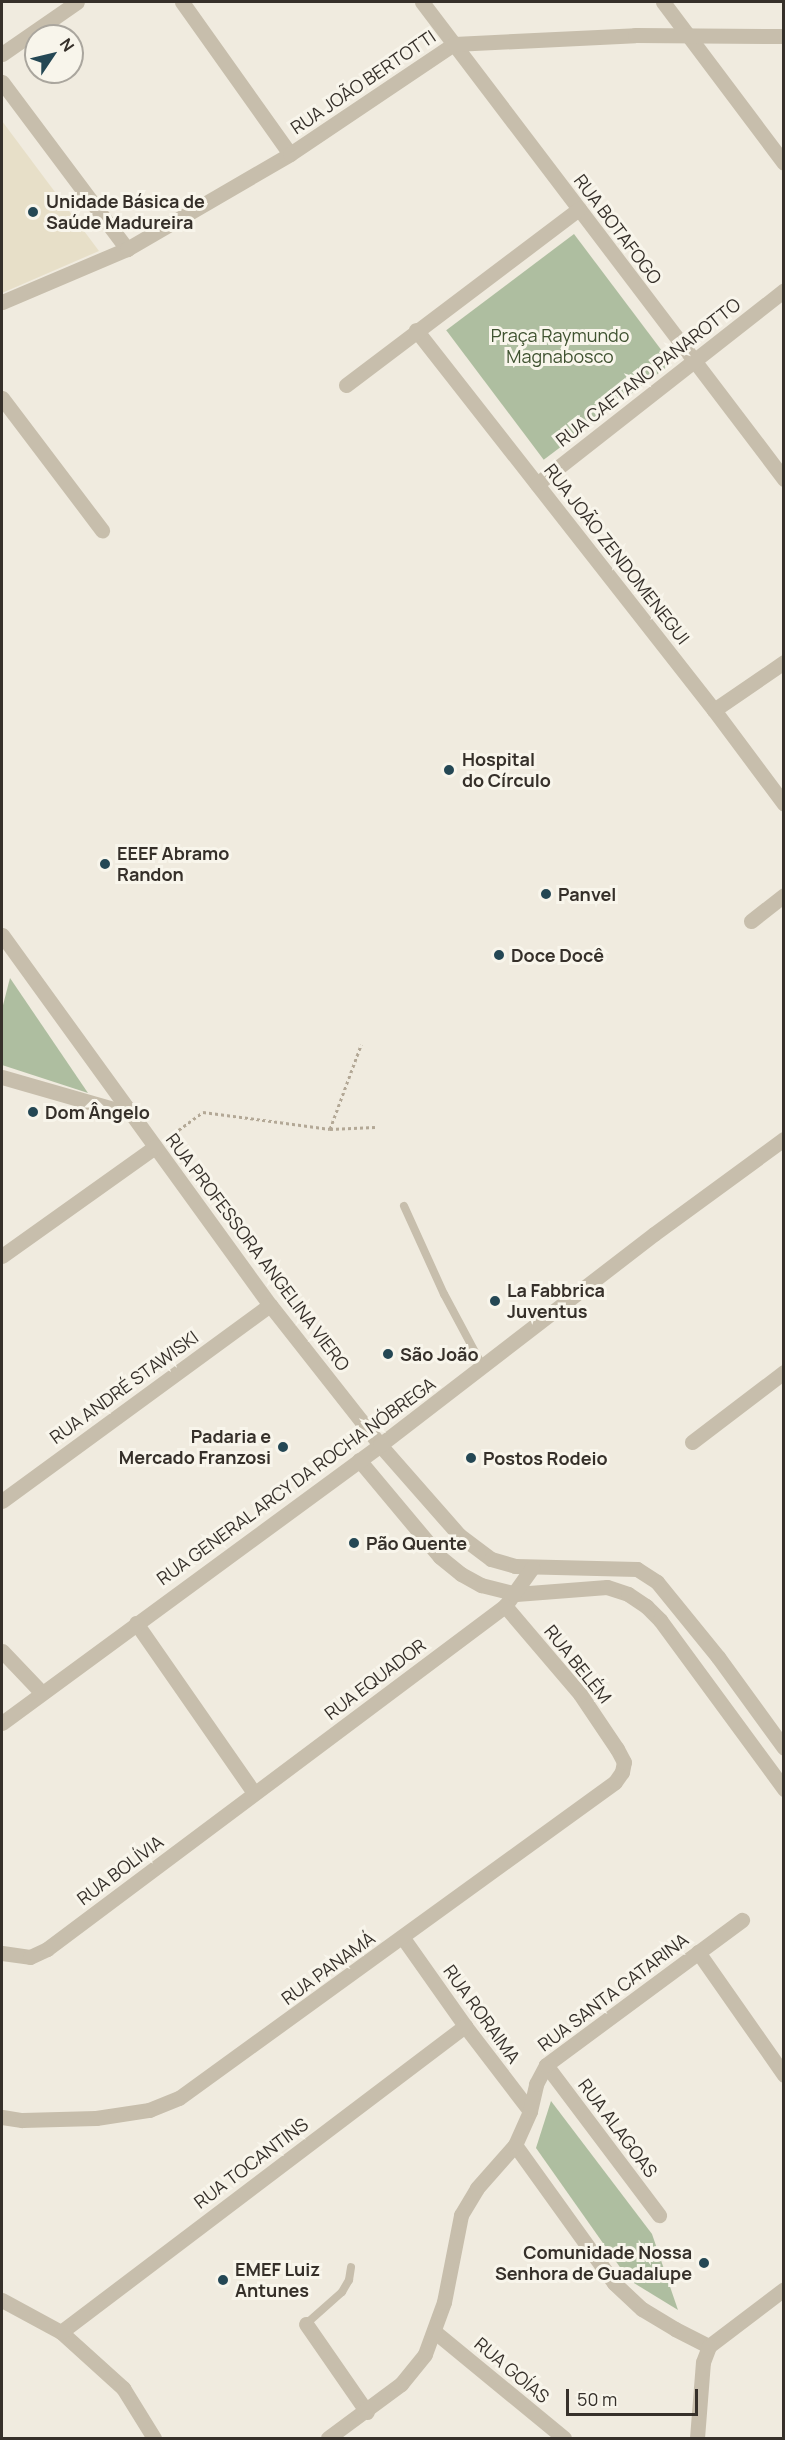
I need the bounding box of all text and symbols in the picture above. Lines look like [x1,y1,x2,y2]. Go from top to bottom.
north arrow [24,24,84,84]
street label: RUA JOÃO BERTOTTI [287,26,439,138]
text: N [55,34,79,56]
street label: RUA BOTAFOGO [570,170,666,288]
place label: Unidade Básica de Saúde Madureira [46,191,205,234]
marker: Unidade Básica de Saúde Madureira [24,203,42,221]
street label: RUA CAETANO PANAROTTO [552,293,744,451]
park label: Praça Raymundo Magnabosco [491,325,629,368]
street label: RUA JOÃO ZENDOMENEGUI [540,460,694,648]
place label: Hospital do Círculo [462,749,551,792]
marker: Hospital do Círculo [440,761,458,779]
place label: EEEF Abramo Randon [117,843,229,886]
marker: EEEF Abramo Randon [98,857,112,871]
place label: Panvel [558,883,616,905]
marker: Panvel [539,887,553,901]
place label: Doce Docê [511,944,604,966]
marker: Doce Docê [492,948,506,962]
place label: Dom Ângelo [45,1101,150,1123]
marker: Dom Ângelo [26,1105,40,1119]
street label: RUA PROFESSORA ANGELINA VIERO [162,1129,354,1375]
place label: La Fabbrica Juventus [507,1280,605,1322]
marker: La Fabbrica Juventus [488,1294,502,1308]
street label: RUA ANDRÉ STAWISKI [46,1326,202,1448]
place label: São João [400,1343,479,1365]
marker: São João [381,1347,395,1361]
street label: RUA GENERAL ARCY DA ROCHA NÓBREGA [152,1372,440,1590]
place label: Padaria e Mercado Franzosi [119,1426,271,1468]
marker: Padaria e Mercado Franzosi [276,1440,290,1454]
place label: Postos Rodeio [483,1447,608,1469]
marker: Postos Rodeio [464,1451,478,1465]
place label: Pão Quente [366,1532,467,1554]
marker: Pão Quente [347,1536,361,1550]
street label: RUA BELÉM [540,1621,616,1707]
street label: RUA EQUADOR [320,1634,430,1724]
street label: RUA BOLÍVIA [73,1831,167,1909]
street label: RUA PANAMÁ [277,1927,379,2009]
street label: RUA SANTA CATARINA [534,1928,692,2056]
street label: RUA RORAIMA [439,1961,525,2067]
street label: RUA ALAGOAS [574,2075,662,2181]
street label: RUA TOCANTINS [190,2113,312,2213]
place label: Comunidade Nossa Senhora de Guadalupe [495,2242,692,2284]
marker: Comunidade Nossa Senhora de Guadalupe [697,2256,711,2270]
place label: EMEF Luiz Antunes [235,2259,320,2302]
marker: EMEF Luiz Antunes [216,2273,230,2287]
street label: RUA GOÍAS [470,2333,554,2407]
scale bar [569,2377,701,2415]
text: 50 m [577,2387,617,2411]

